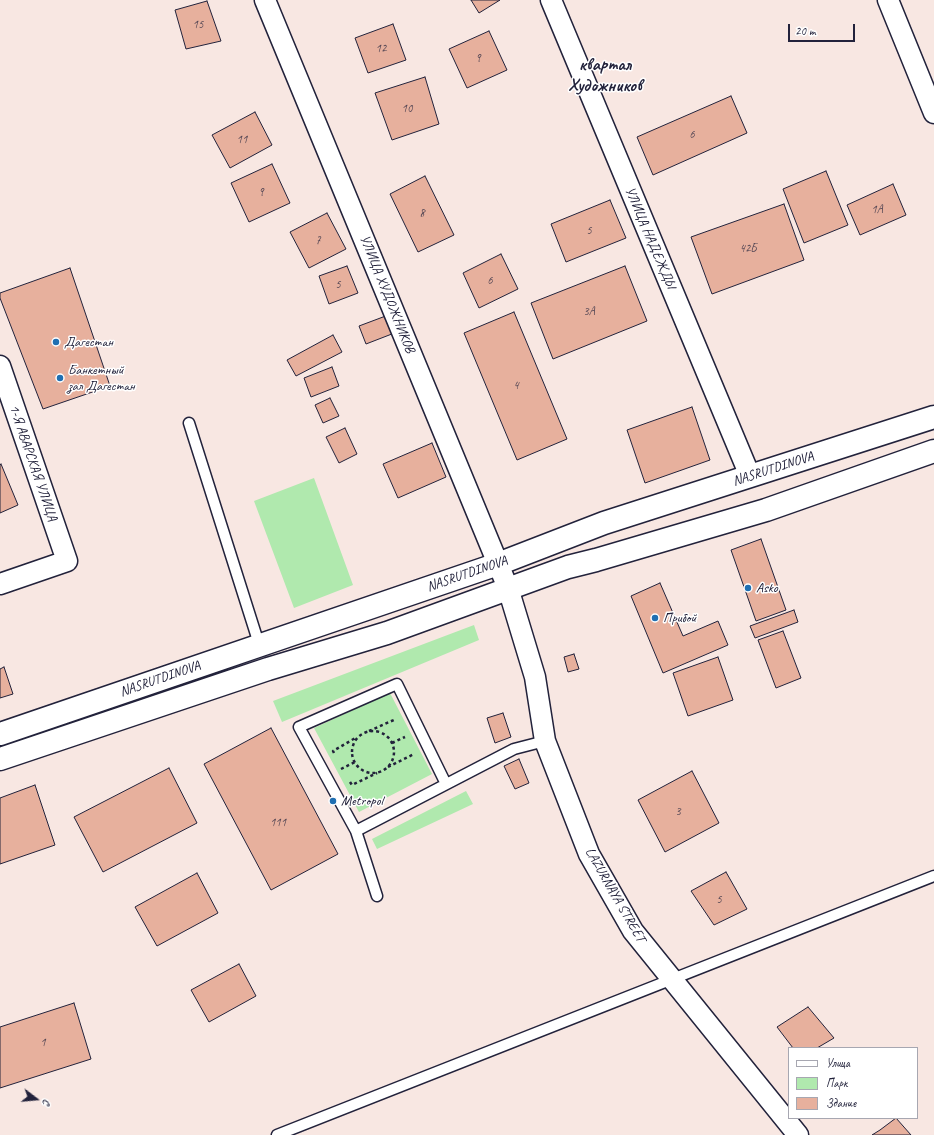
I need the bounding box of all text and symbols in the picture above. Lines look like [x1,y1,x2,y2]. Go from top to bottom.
scale bar [790,16,857,42]
house number: 15 [193,18,203,32]
text: 20 m [795,23,815,39]
house number: 12 [376,42,386,56]
house number: 9 [475,52,481,66]
district label: квартал Художников [568,54,642,96]
house number: 10 [402,102,412,116]
house number: 6 [689,128,695,142]
house number: 11 [237,133,247,147]
street label: УЛИЦА НАДЕЖДЫ [621,185,679,291]
house number: 9 [258,186,264,200]
house number: 1А [871,203,883,217]
house number: 8 [419,207,425,221]
house number: 5 [586,224,592,238]
street label: УЛИЦА ХУДОЖНИКОВ [356,233,418,355]
house number: 7 [315,234,321,248]
house number: 42Б [740,242,756,256]
house number: 6 [487,274,493,288]
house number: 5 [335,278,341,292]
house number: 3А [583,305,595,319]
place label: Дагестан [64,334,113,350]
marker: Дагестан [51,337,61,347]
place label: Банкетный зал Дагестан [68,362,135,394]
marker: Банкетный зал Дагестан [55,373,65,383]
house number: 4 [513,379,519,393]
street label: 1-Я АВАРСКАЯ УЛИЦА [5,403,61,523]
street label: NASRUTDINOVA [730,448,816,490]
street label: NASRUTDINOVA [425,552,509,596]
place label: Asko [756,580,778,596]
marker: Asko [743,583,753,593]
place label: Прибой [663,610,696,626]
marker: Прибой [650,613,660,623]
street label: NASRUTDINOVA [118,657,202,701]
place label: Metropol [341,793,383,809]
marker: Metropol [328,796,338,806]
house number: 3 [675,805,681,819]
house number: 111 [270,816,286,830]
street label: LAZURNAYA STREET [581,845,649,945]
house number: 5 [716,893,722,907]
house number: 1 [40,1036,46,1050]
legend [788,1047,918,1119]
text: Улица [826,1055,850,1071]
text: Парк [826,1075,847,1091]
north arrow [16,1079,56,1119]
text: Здание [826,1095,856,1111]
text: С [40,1098,55,1107]

